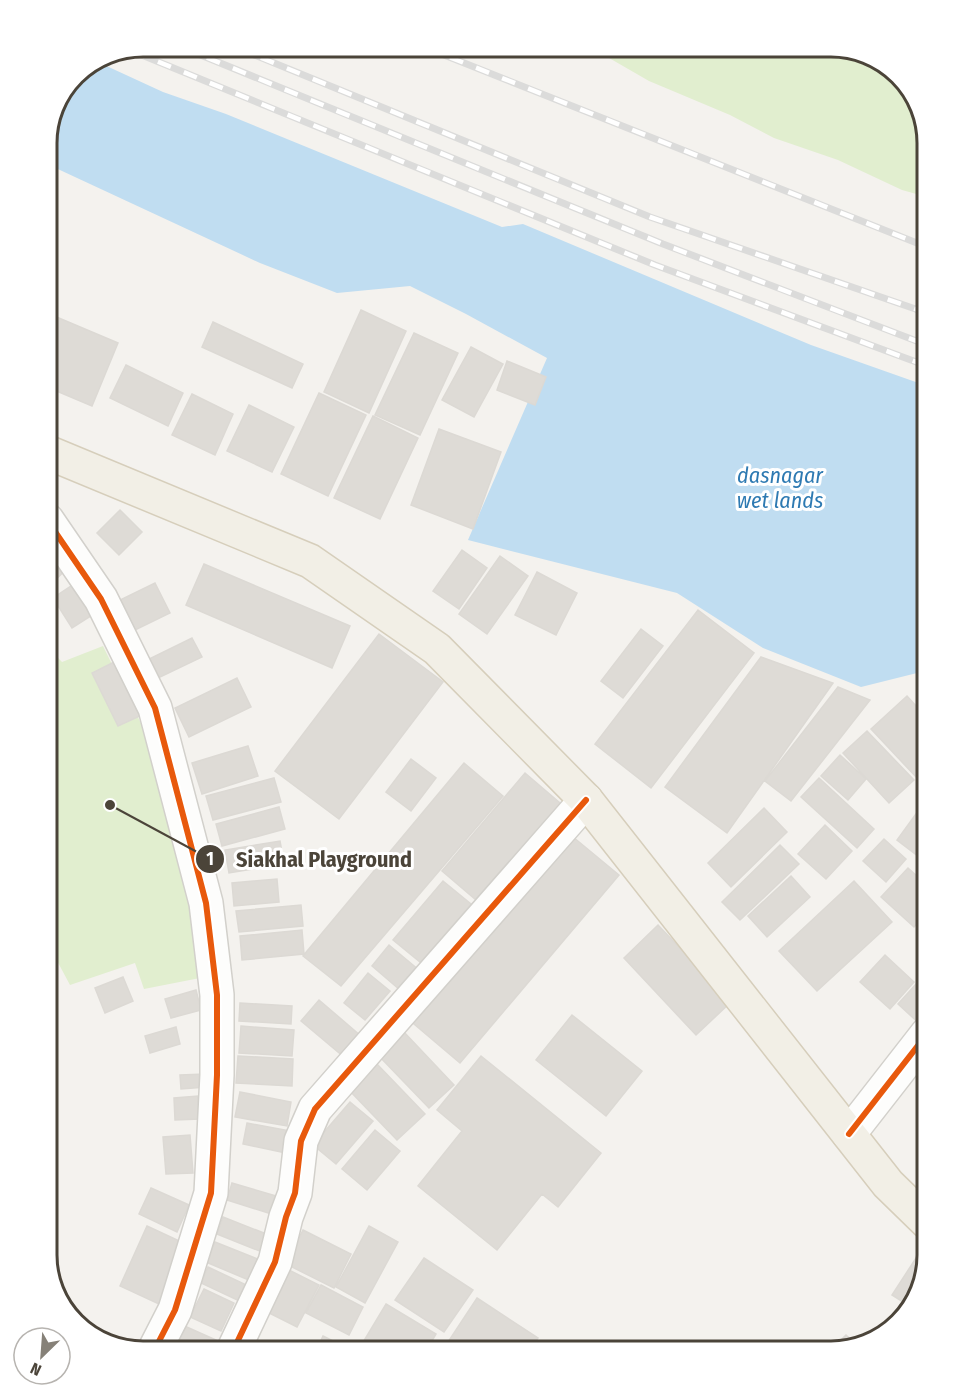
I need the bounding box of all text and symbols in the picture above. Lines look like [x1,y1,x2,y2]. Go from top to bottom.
water label: dasnagar wet lands [737,462,824,514]
callout: Siakhal Playground [195,839,424,879]
text: Siakhal Playground [236,846,412,873]
text: 1 [206,848,214,870]
north arrow [12,1326,72,1386]
text: N [28,1359,44,1380]

